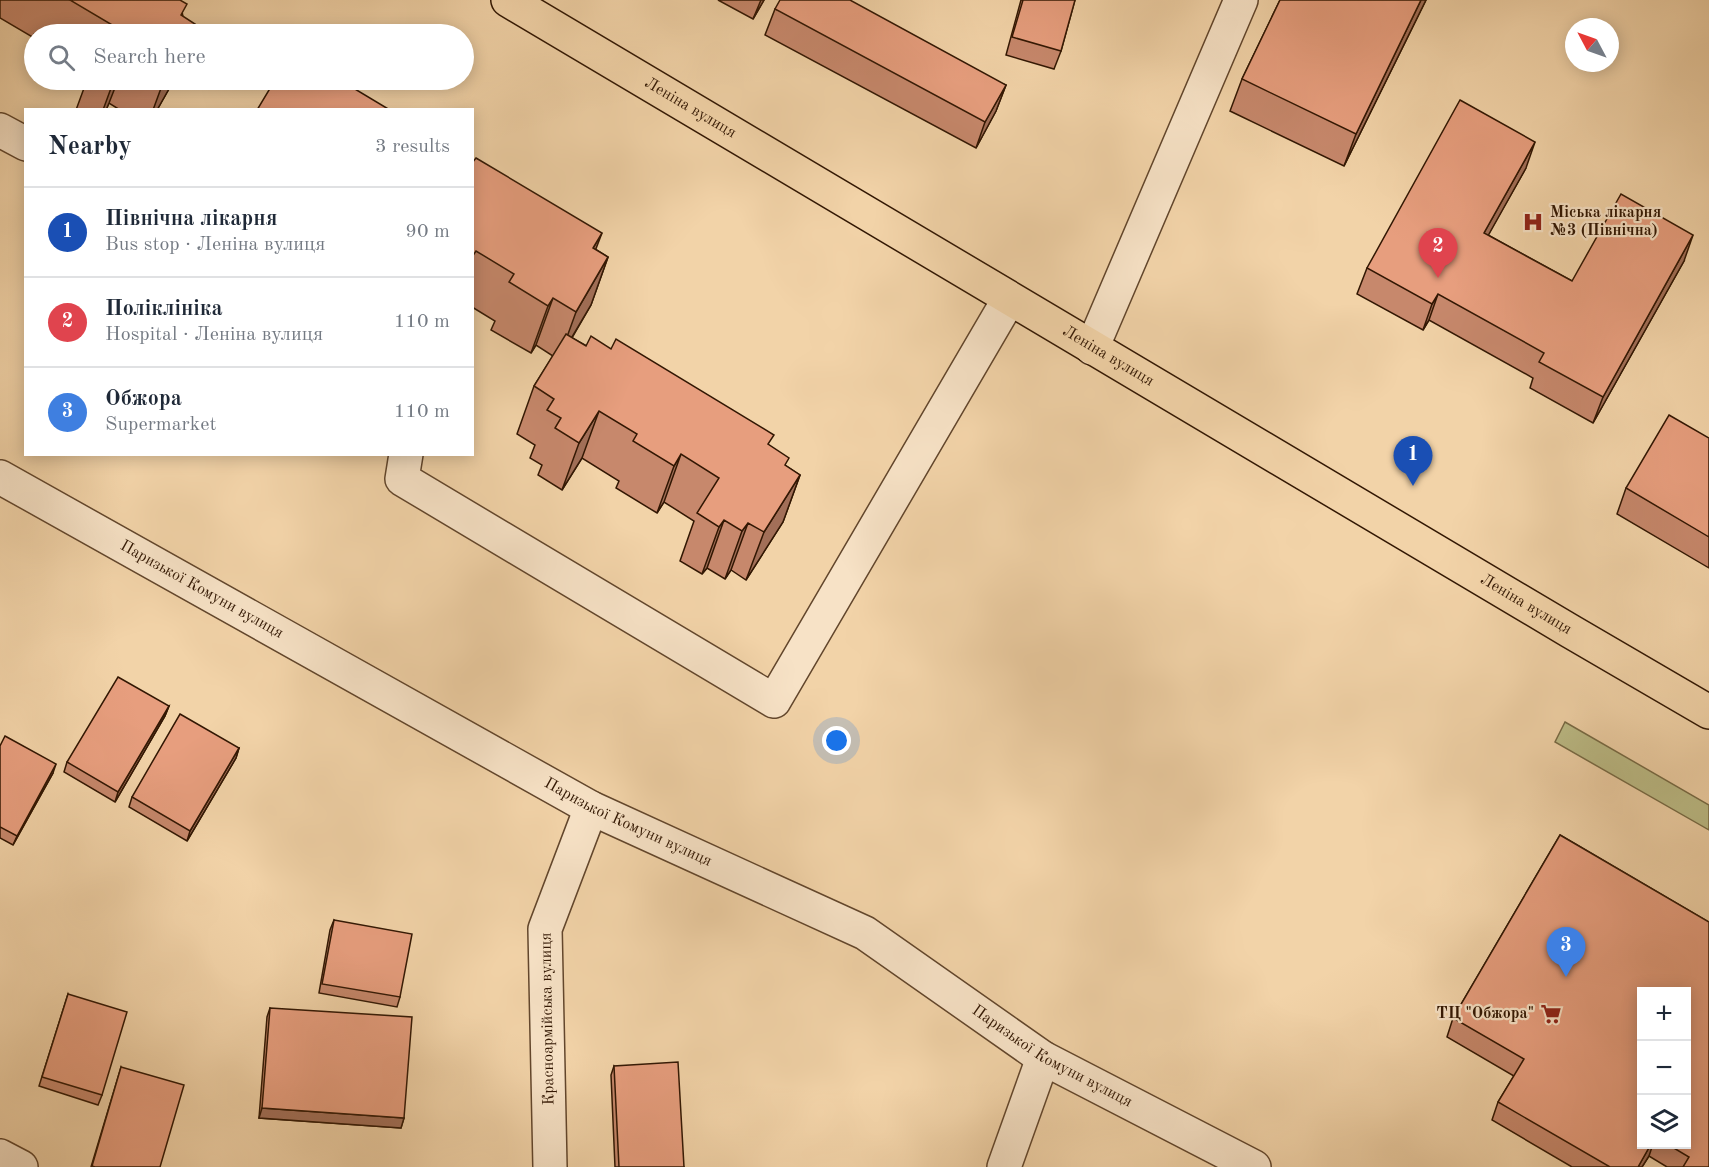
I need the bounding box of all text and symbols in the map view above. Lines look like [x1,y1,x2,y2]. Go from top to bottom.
north arrow [1565,18,1619,72]
search box [24,24,474,90]
icon: search [45,41,78,74]
text: Search here [93,46,206,68]
street label: Леніна вулиця [642,75,739,142]
text: Nearby [48,134,132,160]
text: 3 results [375,137,450,157]
place label: Міська лікарня №3 (Північна) [1550,205,1661,239]
text: Північна лікарня [105,208,278,230]
hospital icon: Міська лікарня №3 (Північна) [1521,210,1545,234]
text: 1 [62,222,73,242]
text: 90 m [405,222,450,242]
pin: 2 [1418,228,1458,278]
text: Bus stop · Леніна вулиця [105,235,325,255]
text: Поліклініка [105,298,223,320]
text: 2 [62,312,73,332]
text: 110 m [394,312,450,332]
street label: Леніна вулиця [1060,323,1157,390]
text: Hospital · Леніна вулиця [105,325,323,345]
text: Обжора [105,388,182,410]
text: 3 [62,402,73,422]
text: 110 m [394,402,450,422]
text: Supermarket [105,415,216,435]
pin: 1 [1394,436,1432,486]
street label: Паризької Комуни вулиця [117,538,286,642]
street label: Леніна вулиця [1477,572,1574,638]
your location [822,726,851,755]
street label: Паризької Комуни вулиця [541,775,714,870]
pin: 3 [1546,928,1586,977]
street label: Красноармійська вулиця [538,932,558,1106]
map controls [1637,987,1691,1149]
button: + [1637,987,1691,1041]
supermarket icon: ТЦ "Обжора" [1539,1002,1563,1026]
street label: Паризької Комуни вулиця [969,1003,1135,1111]
place label: ТЦ "Обжора" [1436,1006,1534,1022]
button: − [1637,1041,1691,1095]
button: layers [1637,1095,1691,1149]

